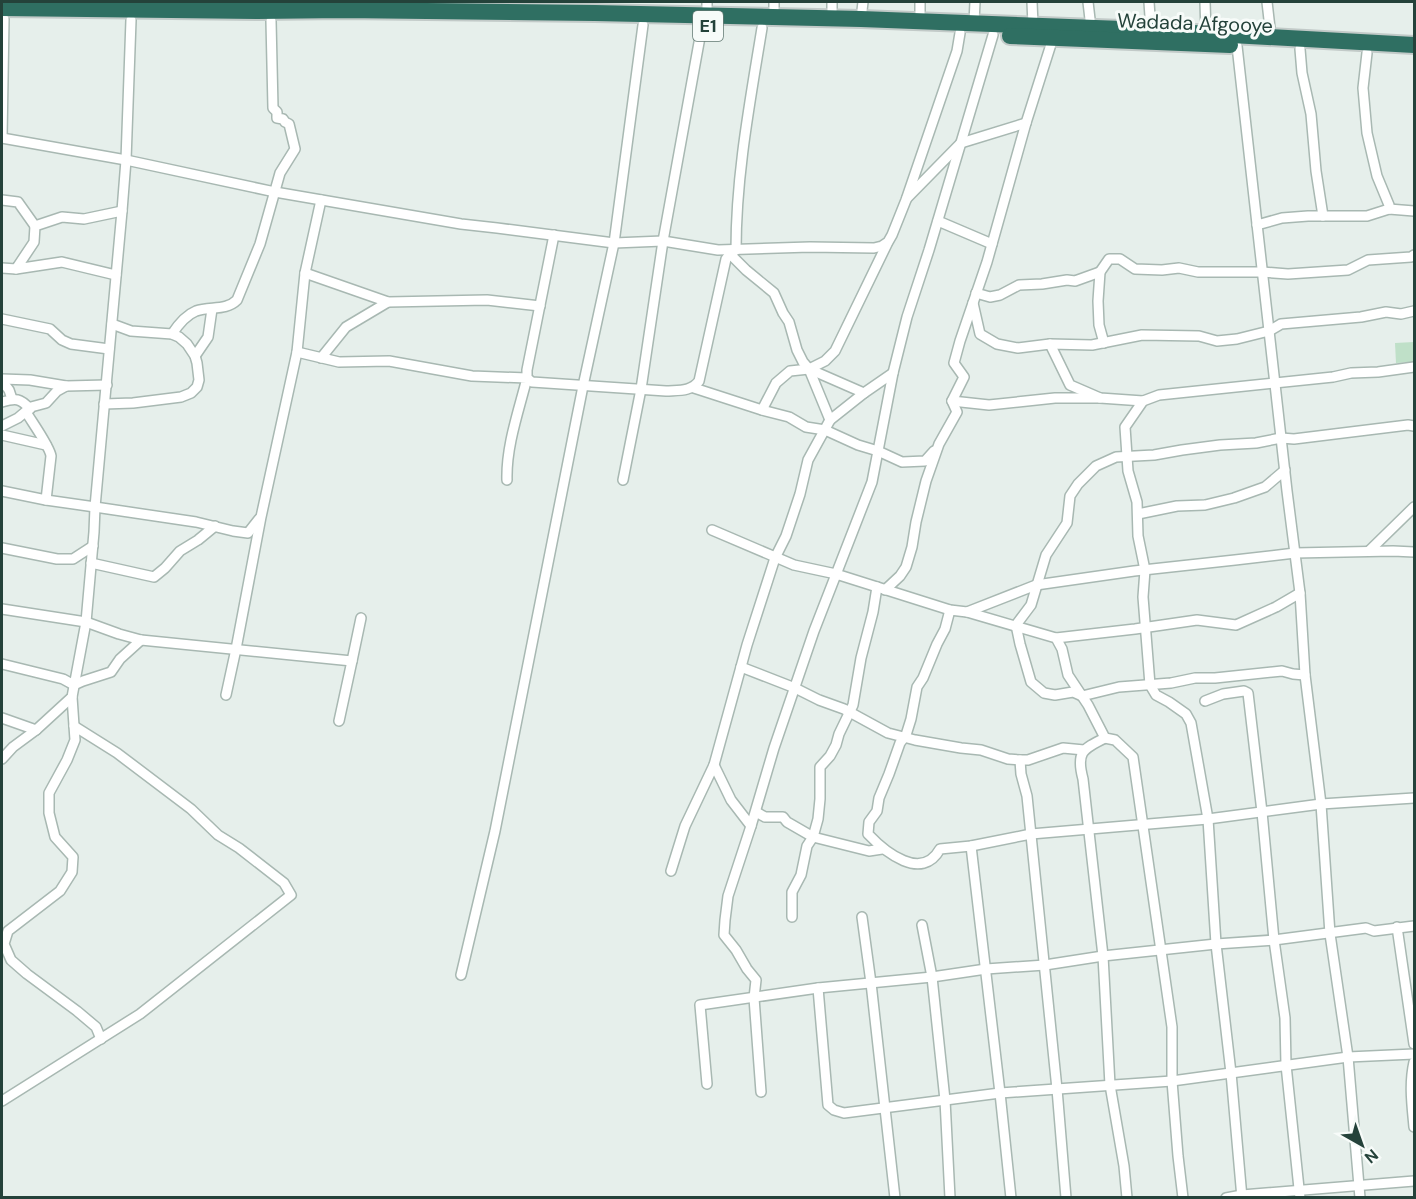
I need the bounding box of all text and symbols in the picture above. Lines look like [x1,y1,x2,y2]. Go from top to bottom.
street label: Wadada Afgooye [1117,7,1273,39]
road number: E1 [693,11,723,41]
north arrow [1332,1115,1392,1175]
text: N [1360,1144,1383,1168]

